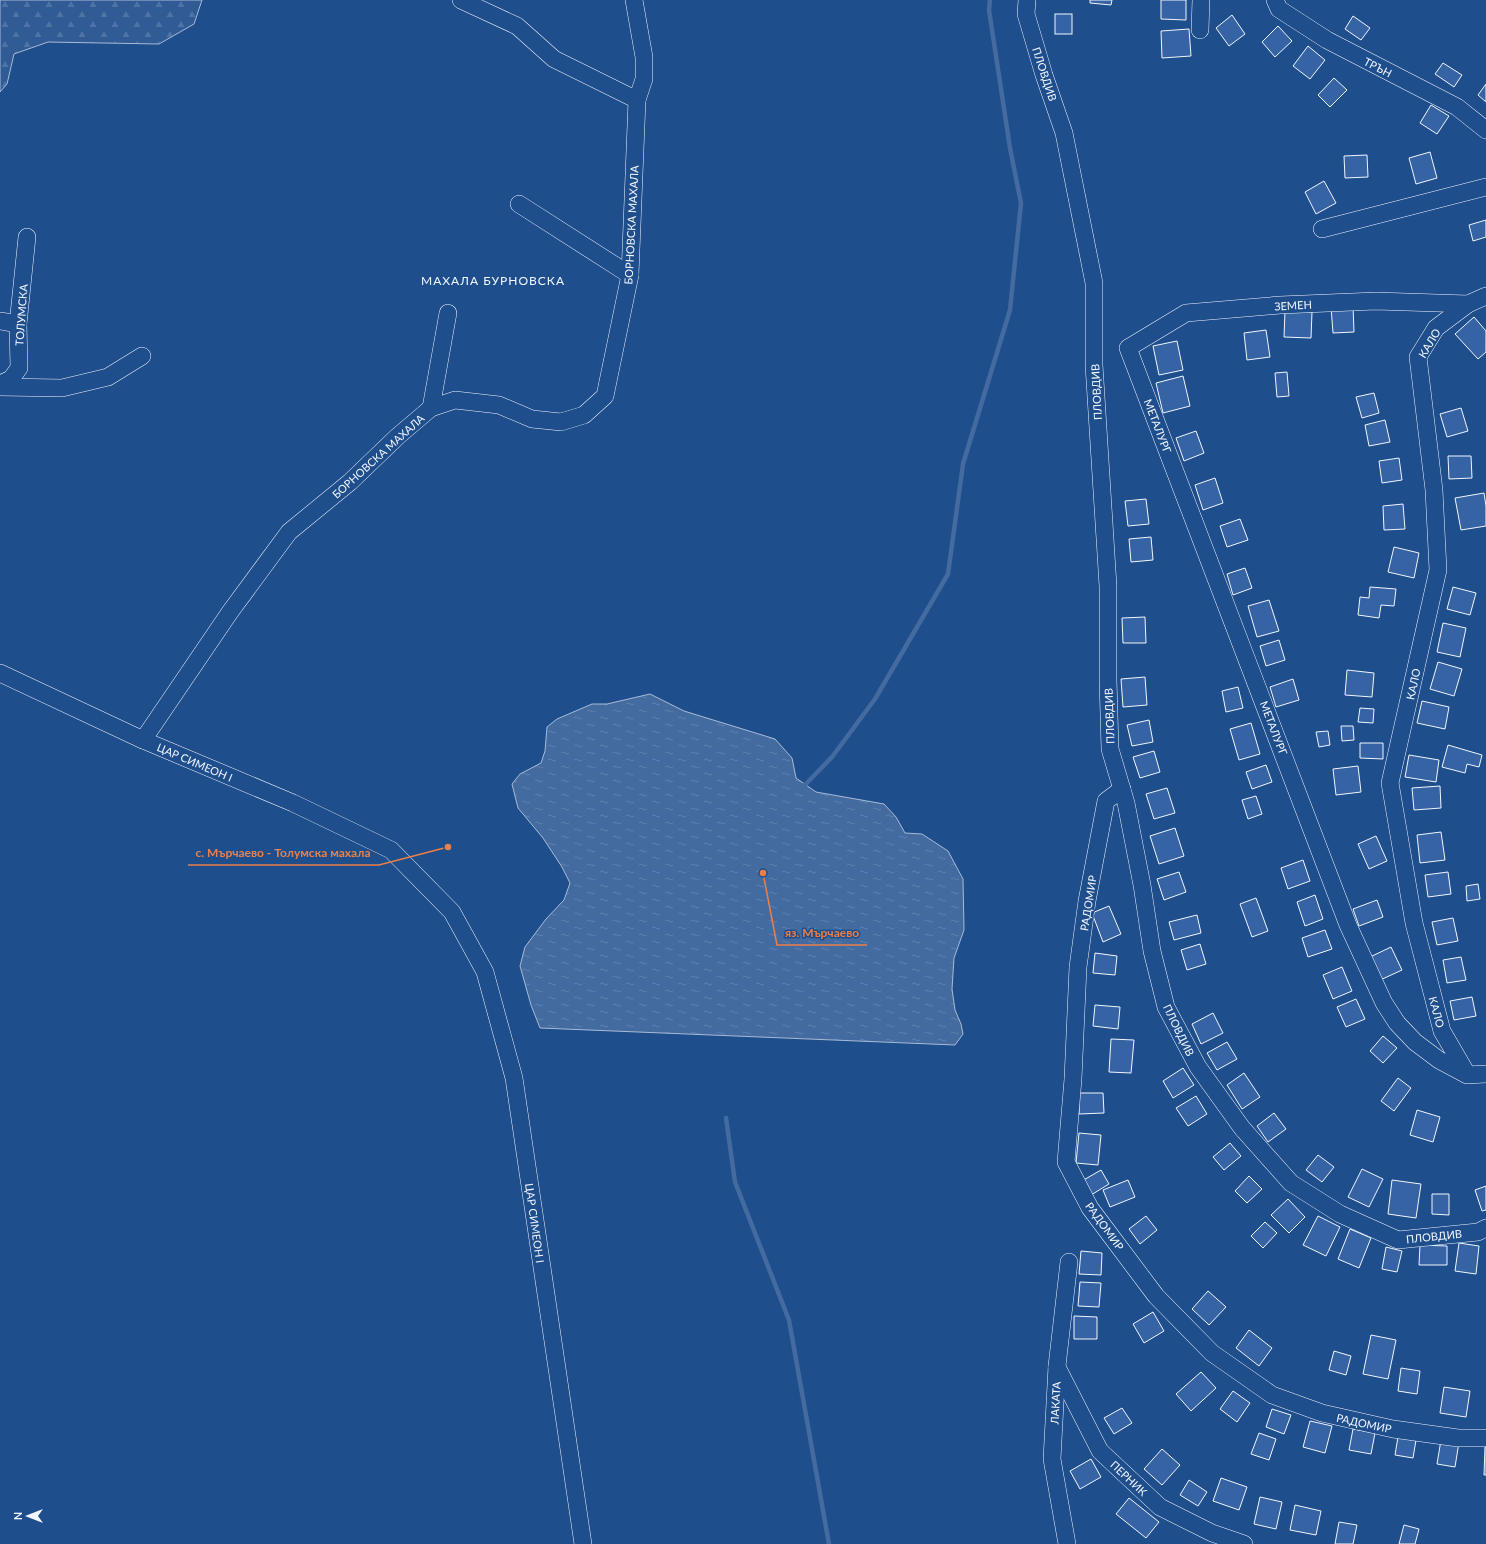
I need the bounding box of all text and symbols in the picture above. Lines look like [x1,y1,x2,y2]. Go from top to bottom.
street label: ПЛОВДИВ [1030,45,1060,103]
street label: ТРЪН [1362,54,1394,80]
street label: БОРНОВСКА МАХАЛА [621,165,641,285]
district label: МАХАЛА БУРНОВСКА [421,273,565,288]
street label: ТОЛУМСКА [12,283,30,346]
street label: ЗЕМЕН [1274,298,1312,312]
street label: КАЛО [1415,326,1443,360]
street label: ПЛОВДИВ [1088,364,1104,420]
street label: МЕТАЛУРГ [1142,397,1174,455]
street label: БОРНОВСКА МАХАЛА [329,411,427,501]
street label: КАЛО [1403,667,1423,701]
street label: ПЛОВДИВ [1102,688,1116,744]
street label: МЕТАЛУРГ [1258,699,1290,757]
street label: ЦАР СИМЕОН I [155,740,235,784]
callout: с. Мърчаево - Толумска махала [188,841,379,865]
text: с. Мърчаево - Толумска махала [196,845,370,860]
street label: РАДОМИР [1077,874,1099,932]
callout: яз. Мърчаево [777,921,867,945]
text: яз. Мърчаево [785,925,859,940]
street label: КАЛО [1427,995,1447,1029]
street label: ПЛОВДИВ [1161,1002,1197,1058]
street label: ЦАР СИМЕОН I [523,1182,547,1264]
street label: РАДОМИР [1083,1199,1127,1253]
street label: ПЛОВДИВ [1405,1227,1463,1245]
street label: ЛАКАТА [1047,1381,1063,1426]
street label: РАДОМИР [1335,1411,1393,1435]
street label: ПЕРНИК [1108,1458,1150,1499]
north arrow [8,1496,48,1536]
text: N [11,1512,24,1520]

